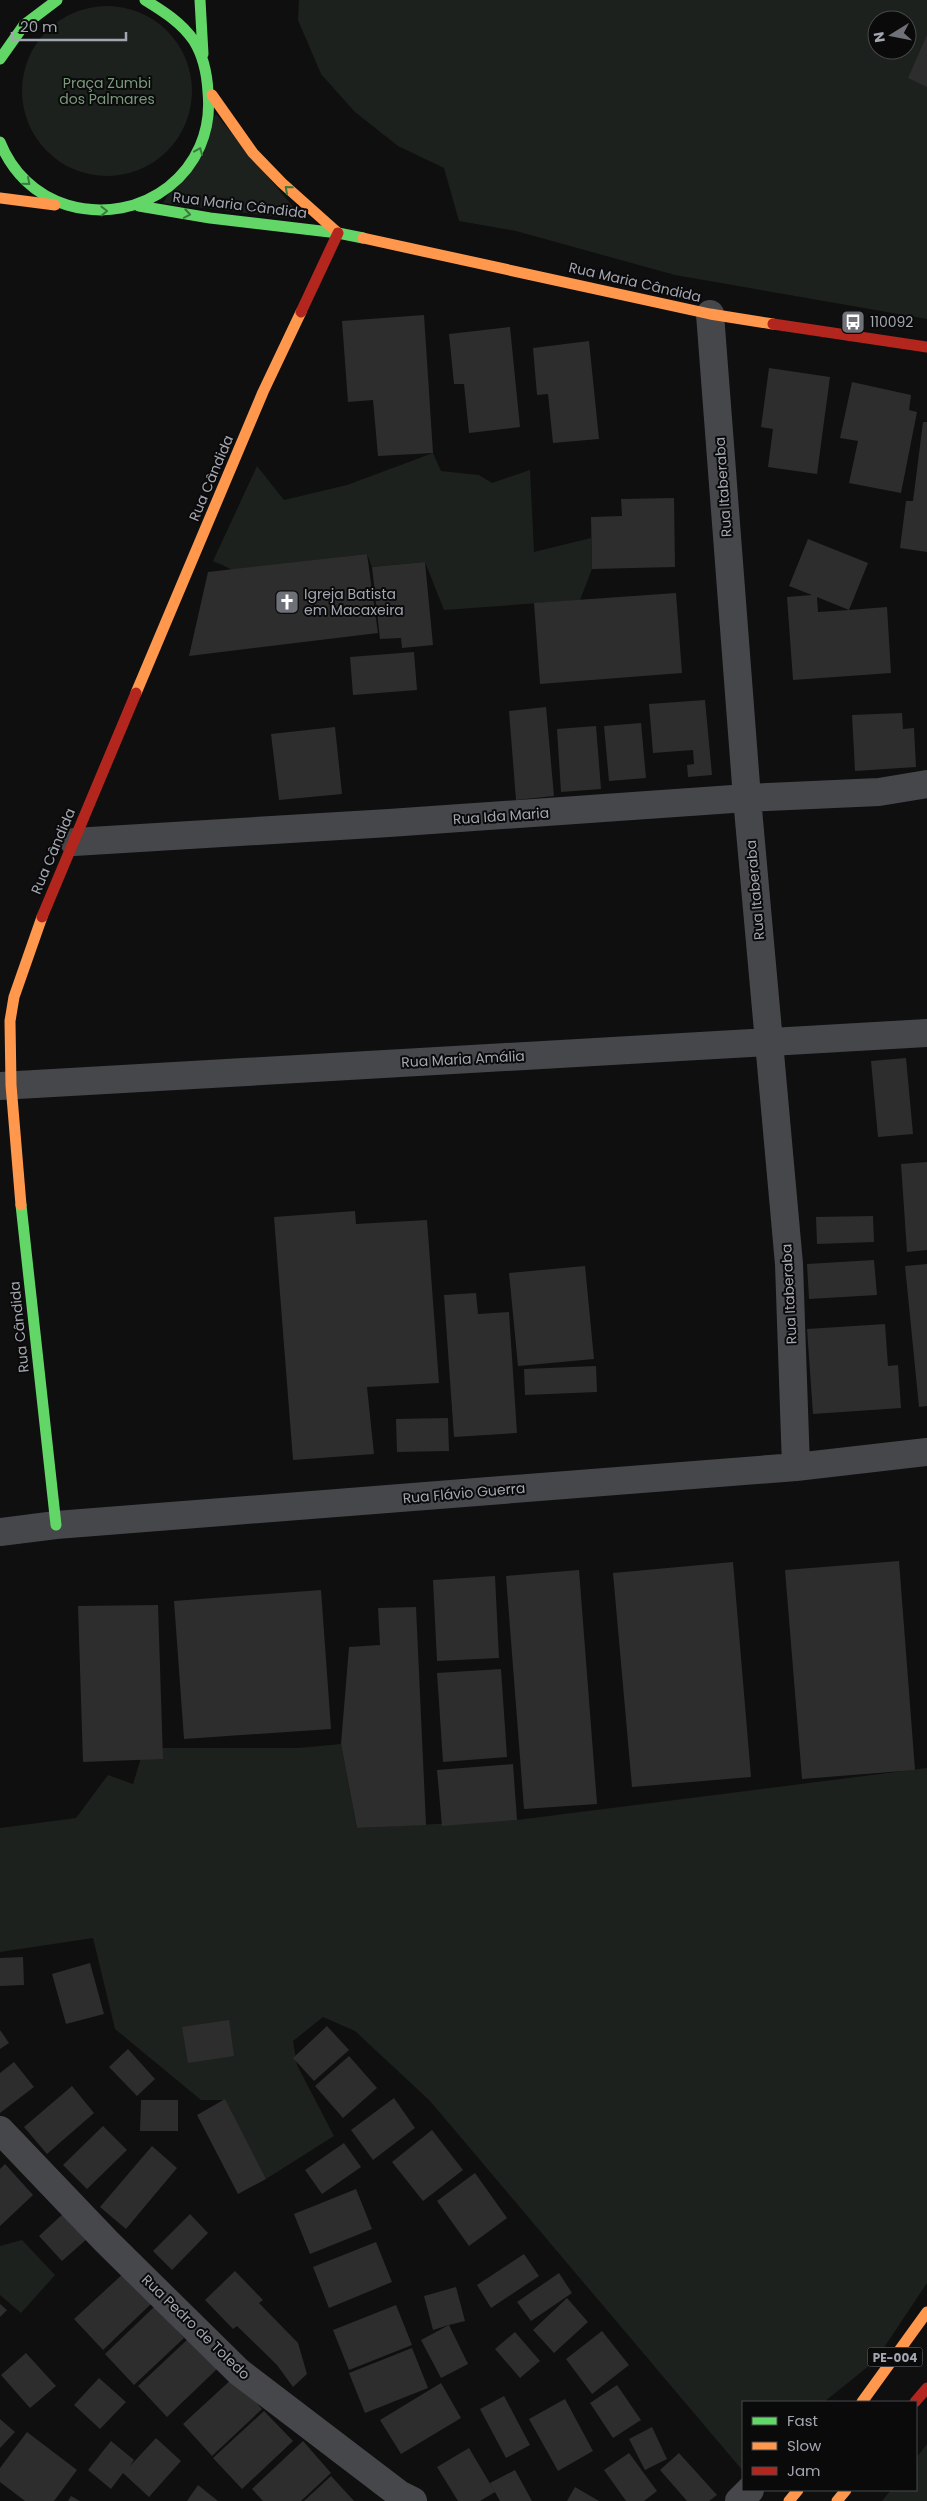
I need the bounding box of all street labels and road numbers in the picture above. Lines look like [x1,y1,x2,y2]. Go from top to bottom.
street label: Rua Maria Cândida [172,187,308,223]
street label: Rua Maria Cândida [567,257,703,307]
street label: Rua Cândida [184,432,238,524]
street label: Rua Itaberaba [710,436,736,538]
street label: Rua Ida Maria [452,803,550,829]
street label: Rua Cândida [26,805,80,897]
street label: Rua Itaberaba [741,839,769,941]
street label: Rua Maria Amália [401,1046,525,1072]
street label: Rua Itaberaba [776,1243,802,1345]
street label: Rua Cândida [4,1280,34,1374]
street label: Rua Flávio Guerra [402,1478,526,1508]
street label: Rua Pedro de Toledo [137,2270,255,2384]
road number: PE-004 [868,2348,922,2366]

